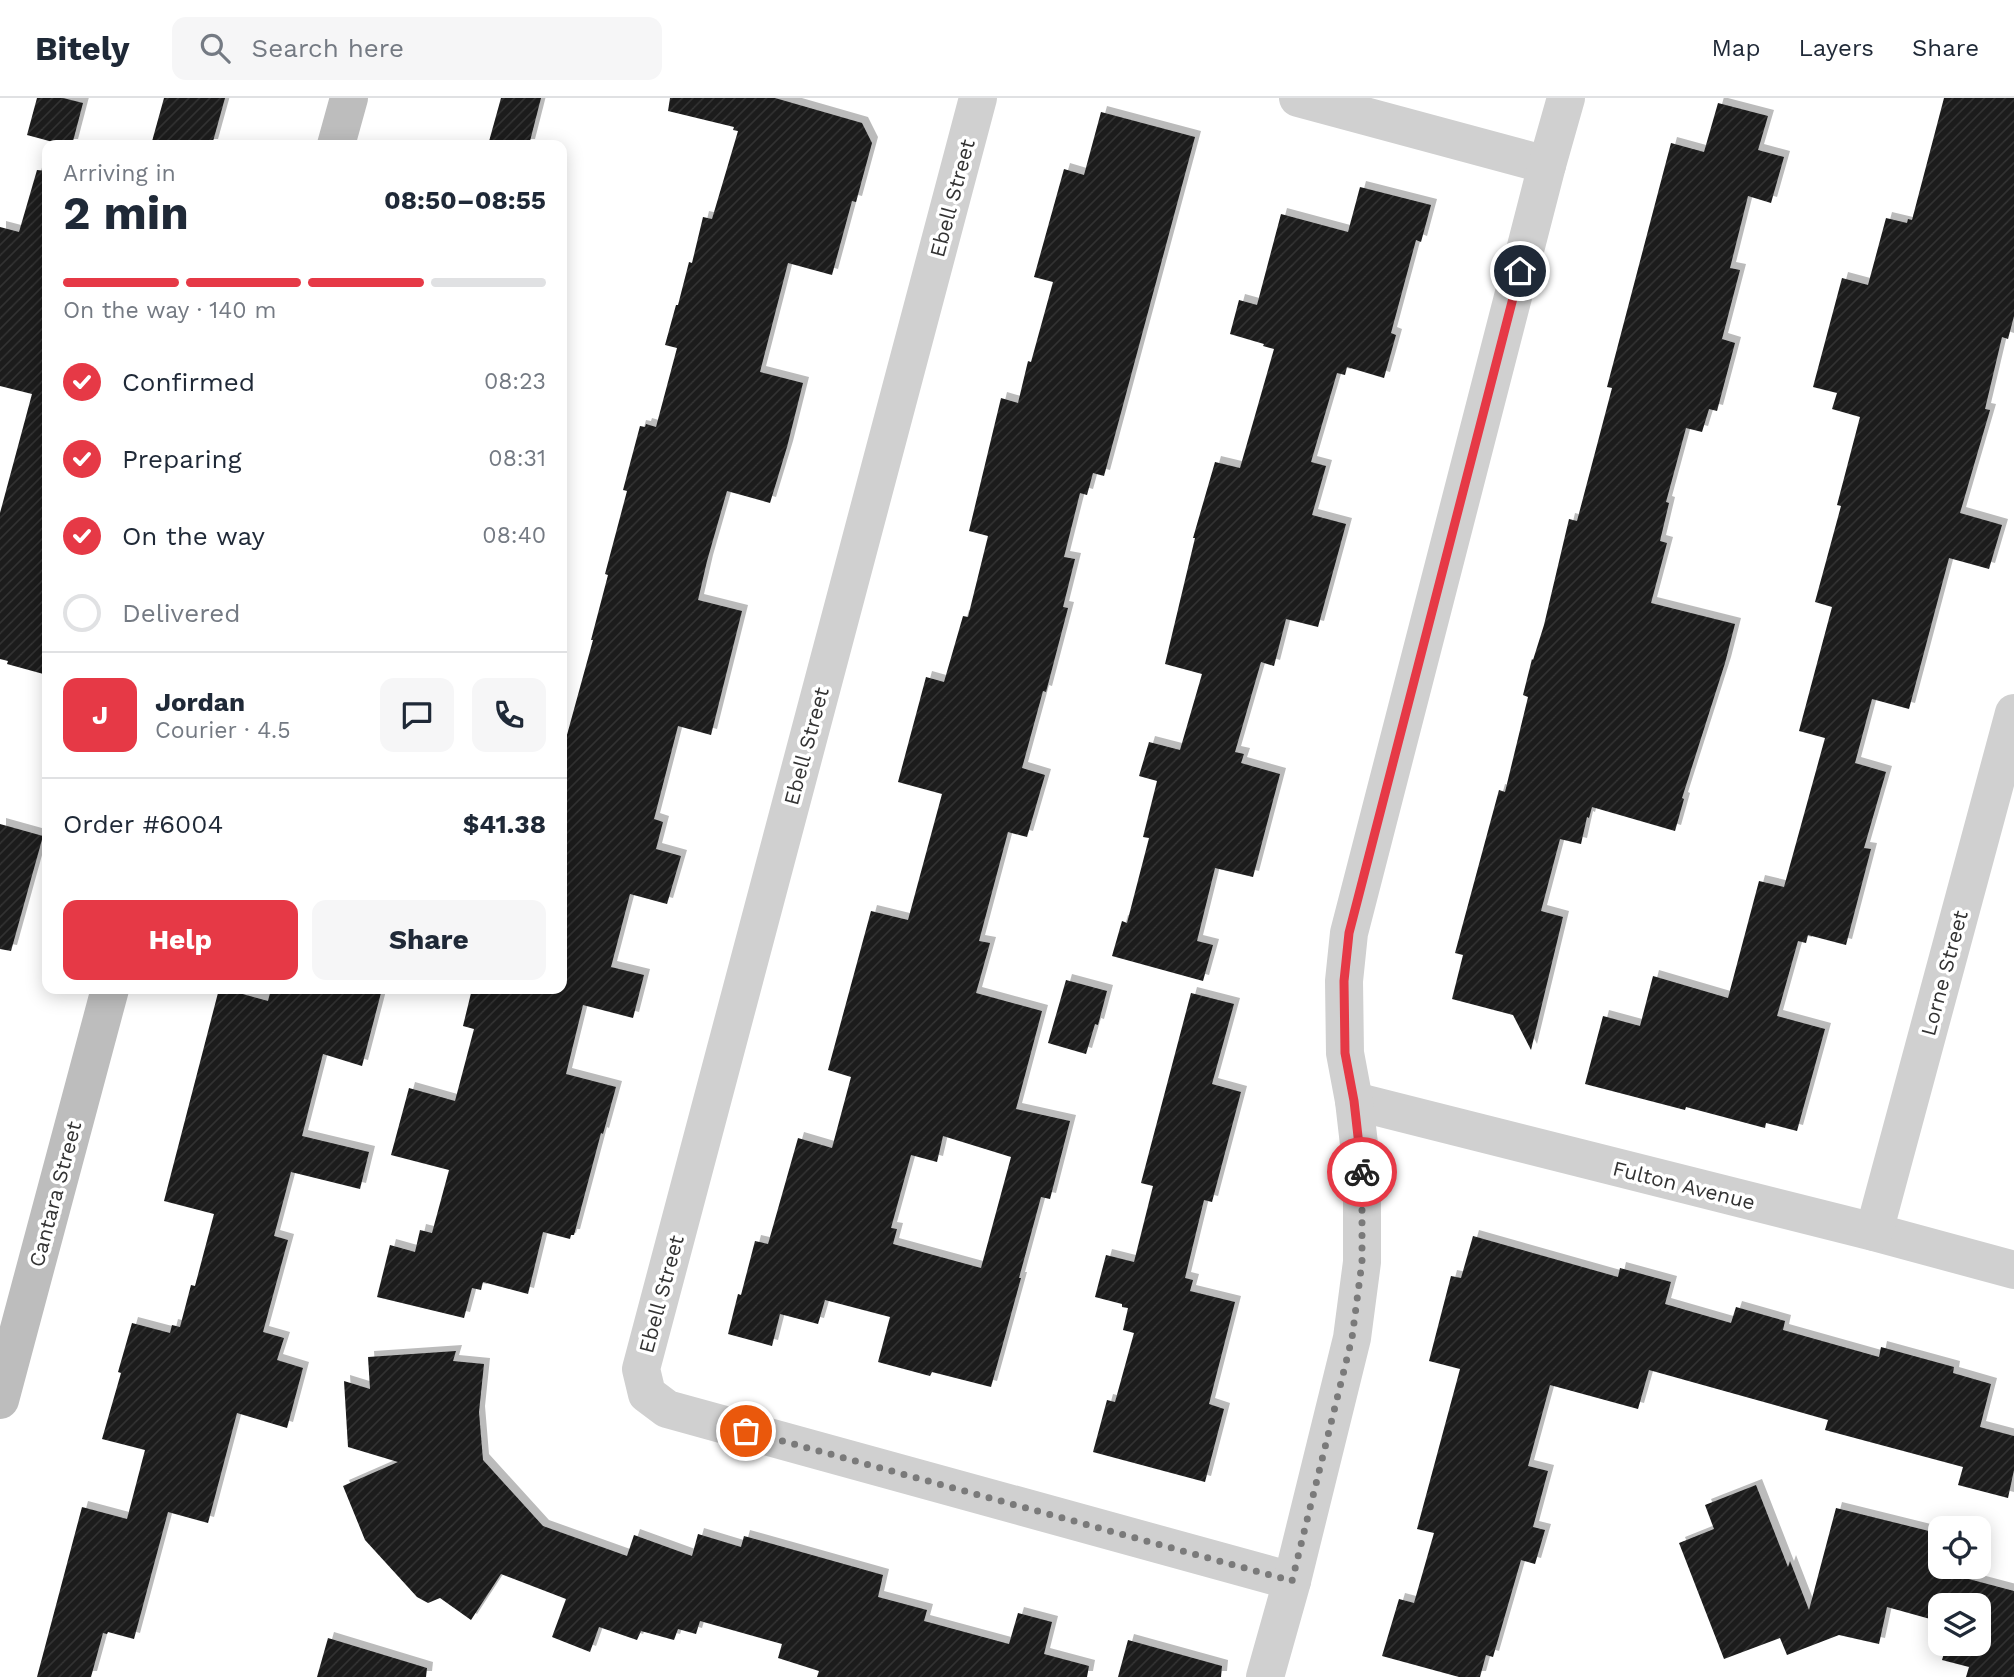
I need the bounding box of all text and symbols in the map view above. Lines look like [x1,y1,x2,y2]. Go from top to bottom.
search box [172,17,662,80]
text: Bitely [35,29,130,68]
icon: search [196,29,234,67]
text: Search here [252,33,404,63]
text: Map [1712,34,1760,62]
text: Layers [1798,34,1874,62]
text: Share [1912,34,1979,62]
street label: Ebell Street [924,136,980,260]
text: Arriving in [63,160,176,187]
text: 08:50–08:55 [384,185,546,215]
text: 2 min [63,186,189,240]
pin [1490,241,1550,301]
icon: home [1501,252,1539,290]
text: On the way · 140 m [63,297,276,324]
icon: check [63,363,101,401]
text: Confirmed [122,367,255,397]
text: 08:23 [484,368,546,395]
icon: check [63,440,101,478]
text: Preparing [122,444,242,474]
text: 08:31 [488,445,546,472]
icon: check [63,517,101,555]
text: On the way [122,521,265,551]
text: 08:40 [482,522,546,549]
text: Delivered [122,598,241,628]
button: chat [380,678,454,752]
button: phone [472,678,546,752]
street label: Ebell Street [778,684,834,808]
text: Jordan [155,687,245,717]
text: J [92,700,108,730]
text: Courier · 4.5 [155,717,291,744]
text: Order #6004 [63,809,223,839]
text: $41.38 [463,809,546,839]
button: Help [63,900,298,980]
button: Share [312,900,546,980]
street label: Lorne Street [1915,907,1973,1038]
street label: Cantara Street [24,1118,87,1270]
courier [1327,1137,1397,1207]
icon: bike [1343,1153,1381,1191]
street label: Fulton Avenue [1610,1155,1758,1215]
street label: Ebell Street [633,1232,689,1356]
pin [716,1401,776,1461]
icon: bag [727,1412,765,1450]
map controls [1928,1516,1991,1656]
button: locate [1928,1516,1991,1579]
button: layers [1928,1593,1991,1656]

